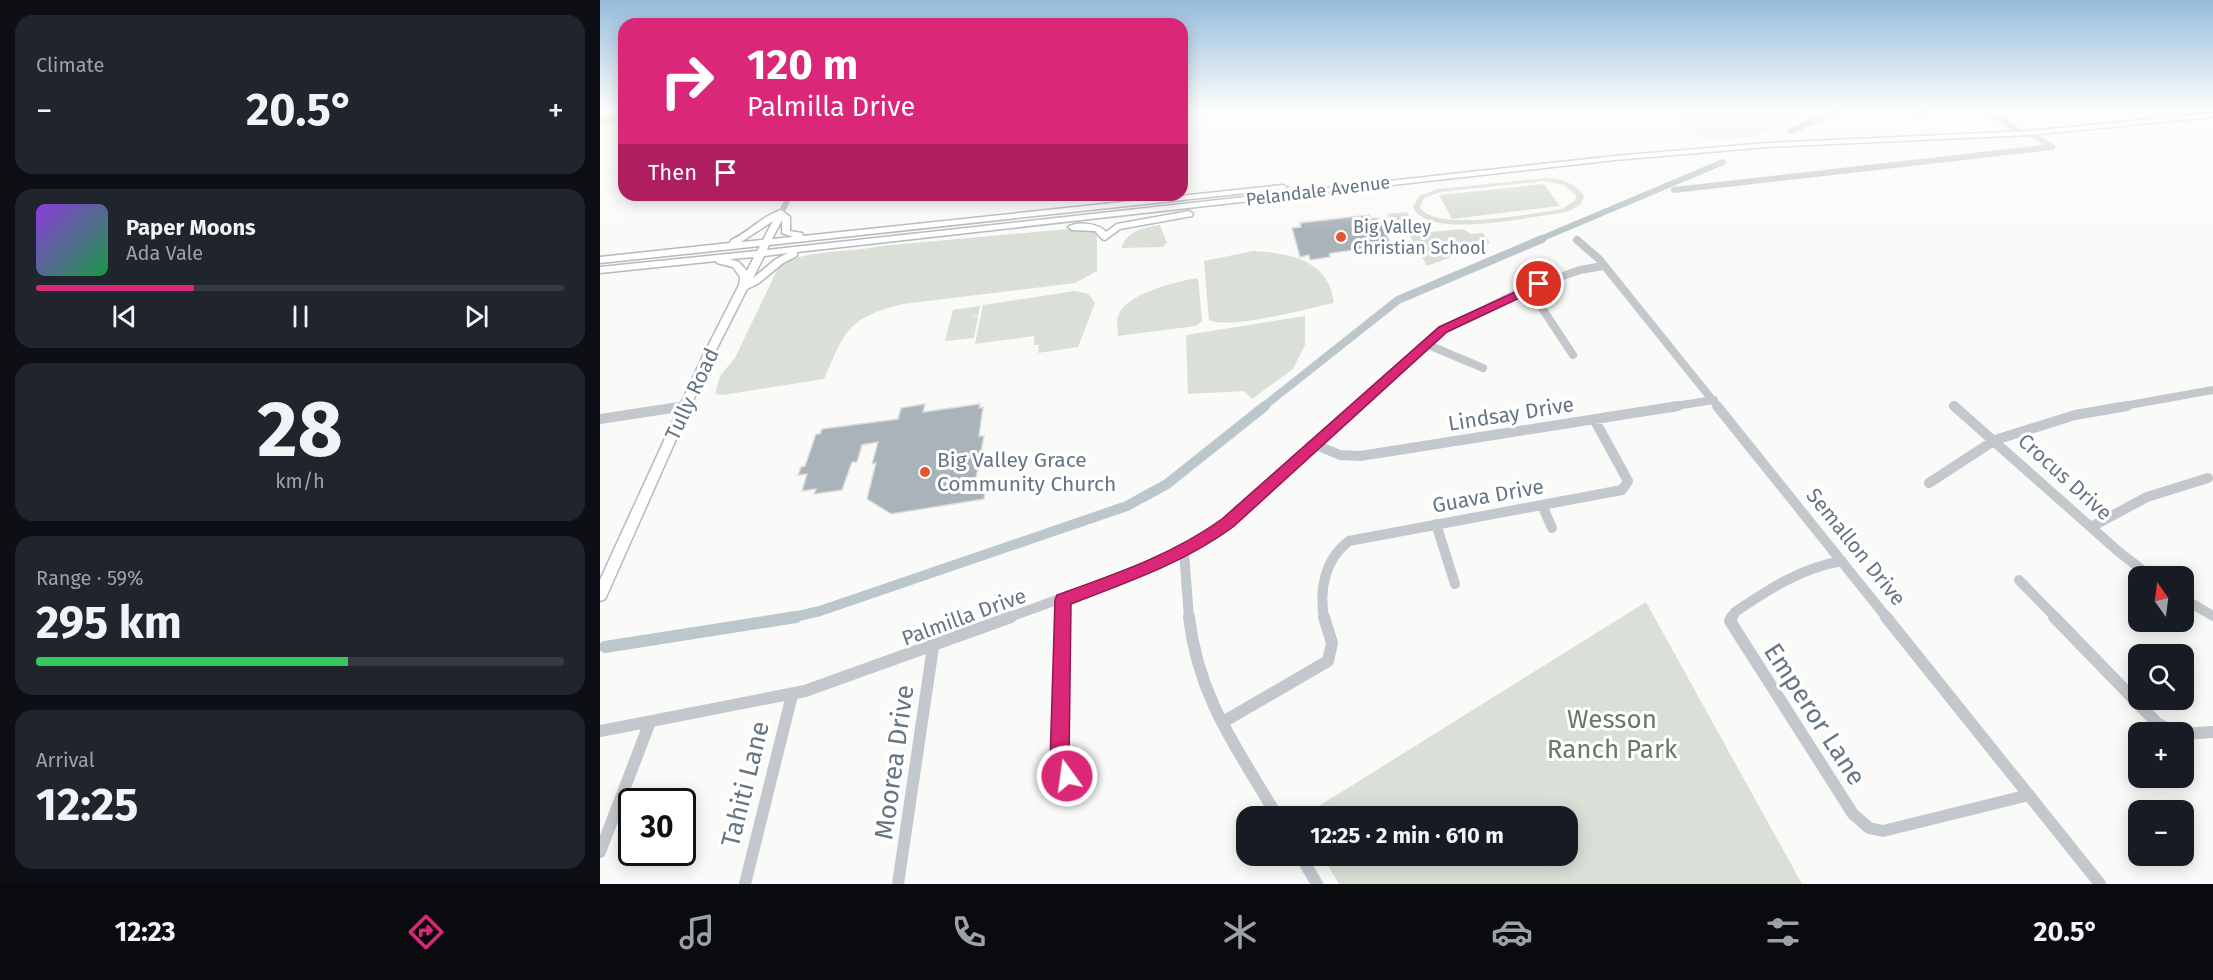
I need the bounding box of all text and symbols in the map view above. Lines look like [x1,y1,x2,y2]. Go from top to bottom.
text: 120 m [747,40,858,90]
icon: right [648,42,726,120]
text: Climate [36,53,104,77]
text: 20.5° [246,83,354,137]
text: − [36,91,53,131]
text: + [548,91,564,131]
text: Palmilla Drive [747,91,915,123]
icon: arrive [709,156,742,189]
text: Then [648,159,697,186]
street label: Pelandale Avenue [1245,171,1391,211]
text: Paper Moons [126,214,256,241]
place label: Big Valley Christian School [1353,216,1486,259]
marker: Big Valley Christian School [1334,230,1348,244]
text: Ada Vale [126,241,203,265]
pin [1513,258,1564,309]
icon: arrive [1522,267,1555,300]
icon: previous [108,300,141,333]
icon: pause [284,300,317,333]
icon: next [460,300,493,333]
street label: Tully Road [659,344,725,444]
text: 28 [257,383,343,477]
street label: Lindsay Drive [1446,391,1576,437]
street label: Crocus Drive [2013,428,2117,526]
place label: Big Valley Grace Community Church [937,447,1116,497]
marker: Big Valley Grace Community Church [918,465,932,479]
text: km/h [275,469,325,493]
street label: Guava Drive [1430,473,1546,519]
street label: Semallon Drive [1801,483,1911,611]
text: Range · 59% [36,566,144,590]
north arrow [2128,566,2194,632]
map controls [2128,566,2194,866]
street label: Palmilla Drive [898,582,1030,652]
text: 295 km [36,596,182,650]
street label: Emperor Lane [1757,637,1872,791]
button: search [2128,644,2194,710]
street label: Moorea Drive [868,683,921,841]
park label: Wesson Ranch Park [1547,704,1678,765]
street label: Tahiti Lane [715,718,776,850]
button: + [2128,722,2194,788]
position arrow [1035,744,1099,808]
text: Arrival [36,748,95,772]
text: 12:25 [36,778,138,832]
speed limit sign: 30 [618,788,696,866]
button: − [2128,800,2194,866]
text: 12:25 · 2 min · 610 m [1310,822,1504,849]
icon: directions [405,911,447,953]
icon: music [676,911,718,953]
icon: phone [948,911,990,953]
icon: climate [1219,911,1261,953]
icon: car [1491,911,1533,953]
icon: filters [1762,911,1804,953]
text: 12:23 [115,916,176,948]
text: 20.5° [2034,916,2098,948]

